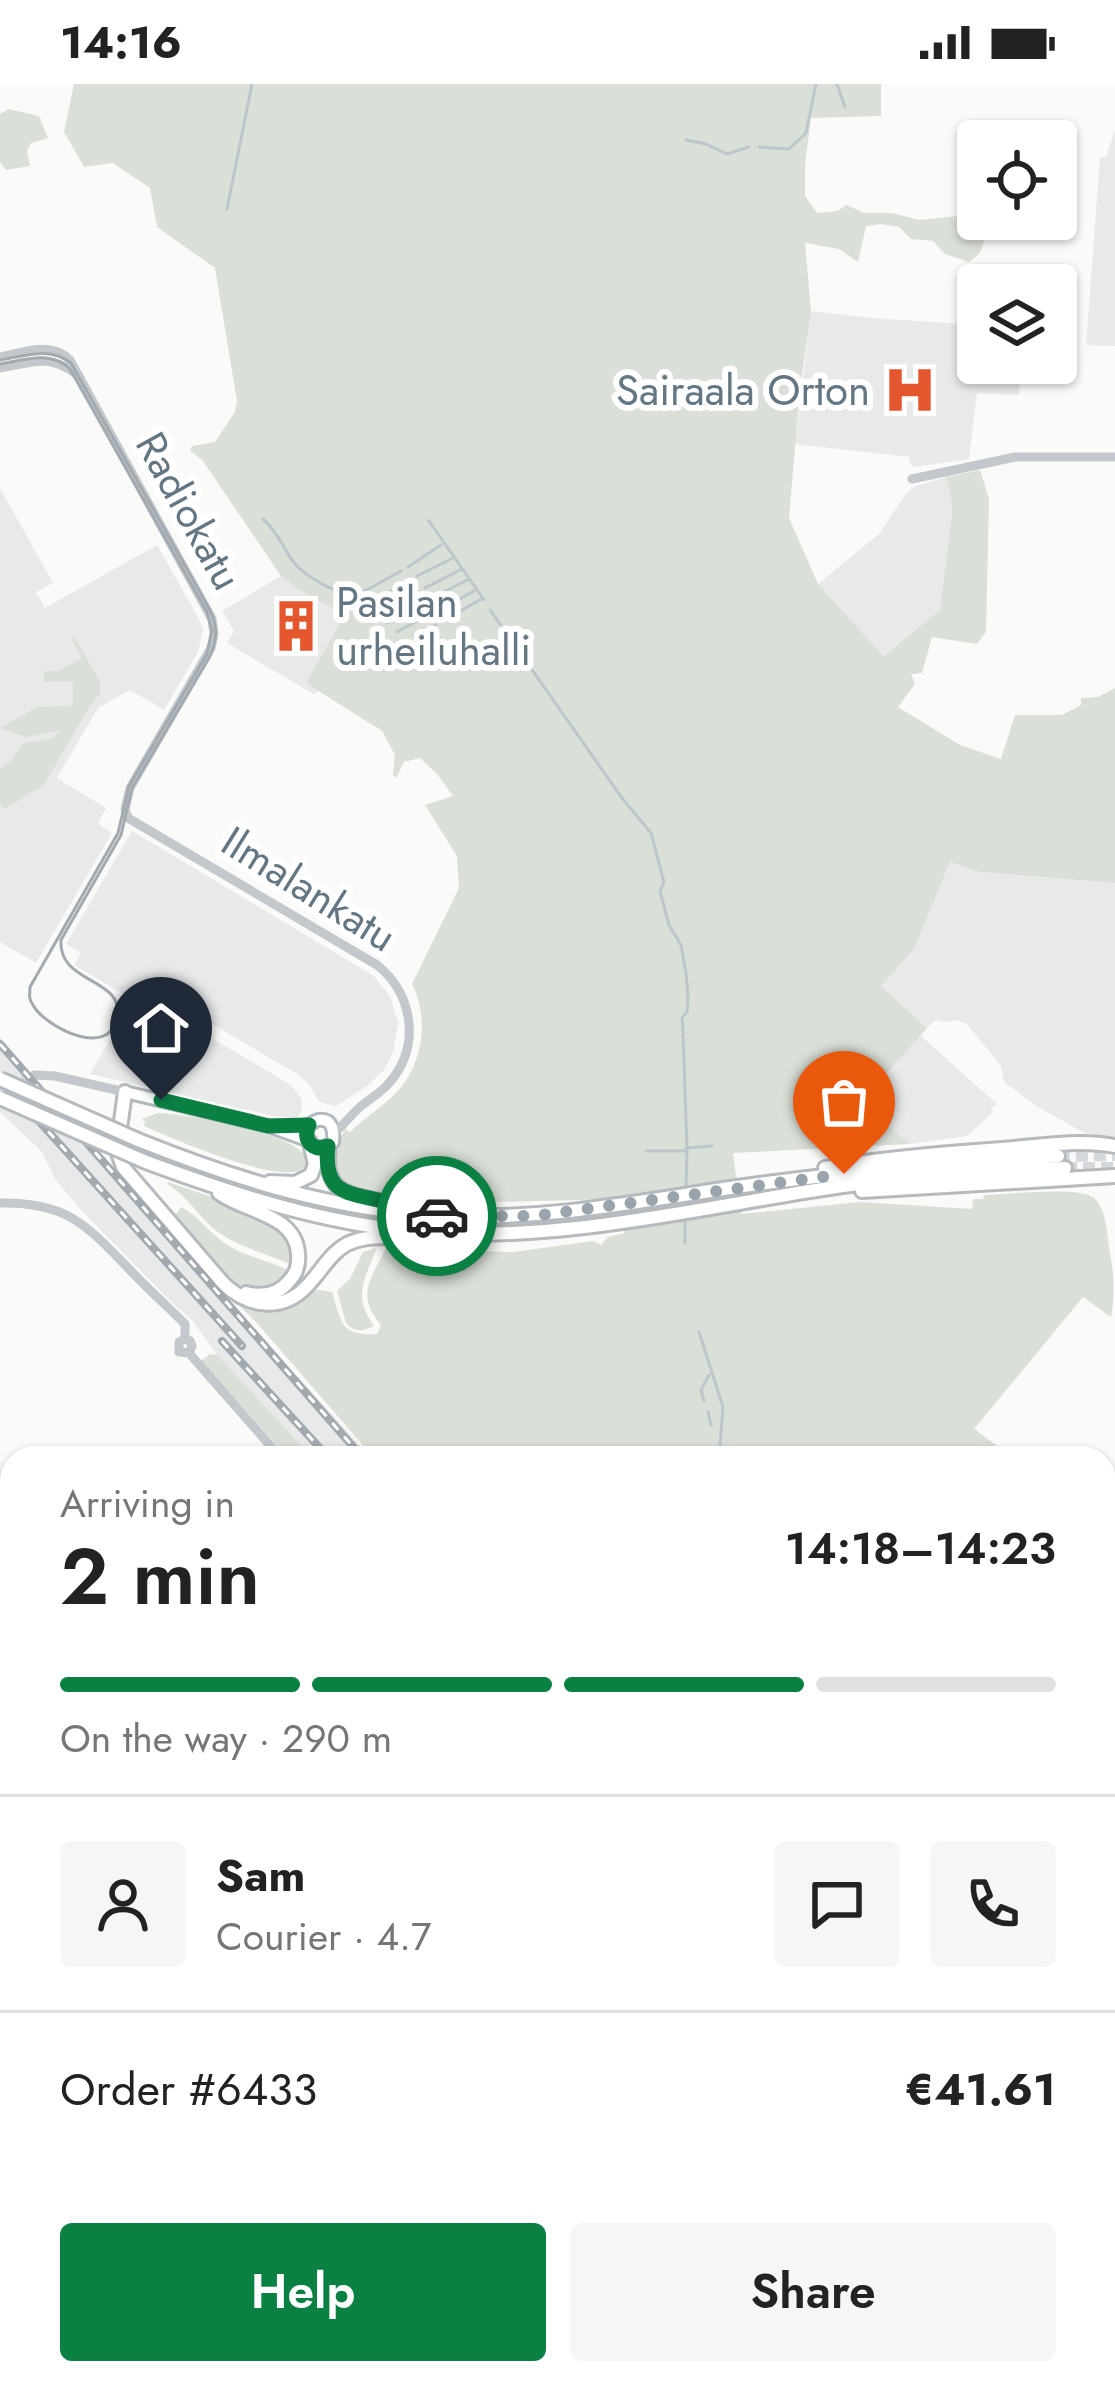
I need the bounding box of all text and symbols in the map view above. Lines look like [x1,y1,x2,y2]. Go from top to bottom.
text: 14:16 [60,10,182,75]
map controls [957,120,1077,384]
button: locate [957,120,1077,240]
button: layers [957,264,1077,384]
place label: Sairaala Orton [616,360,870,421]
hospital icon: Sairaala Orton [881,361,939,419]
street label: Radiokatu [121,421,257,601]
place label: Pasilan urheiluhalli [336,572,531,681]
building icon: Pasilan urheiluhalli [267,597,325,655]
street label: Ilmalankatu [210,811,408,967]
pin [110,977,212,1100]
icon: home [128,995,194,1061]
pin [793,1051,895,1174]
icon: bag [811,1069,877,1135]
courier [377,1156,497,1276]
icon: car [404,1183,470,1249]
text: Arriving in [60,1475,235,1532]
text: 14:18–14:23 [785,1516,1056,1581]
text: 2 min [60,1521,260,1633]
text: On the way · 290 m [60,1710,392,1767]
button: person [60,1841,186,1967]
button: chat [774,1841,900,1967]
button: phone [930,1841,1056,1967]
text: Sam [216,1843,305,1908]
text: Courier · 4.7 [216,1908,431,1965]
text: Order #6433 [60,2057,317,2122]
text: €41.61 [905,2057,1056,2122]
button: Help [60,2223,546,2361]
button: Share [570,2223,1056,2361]

